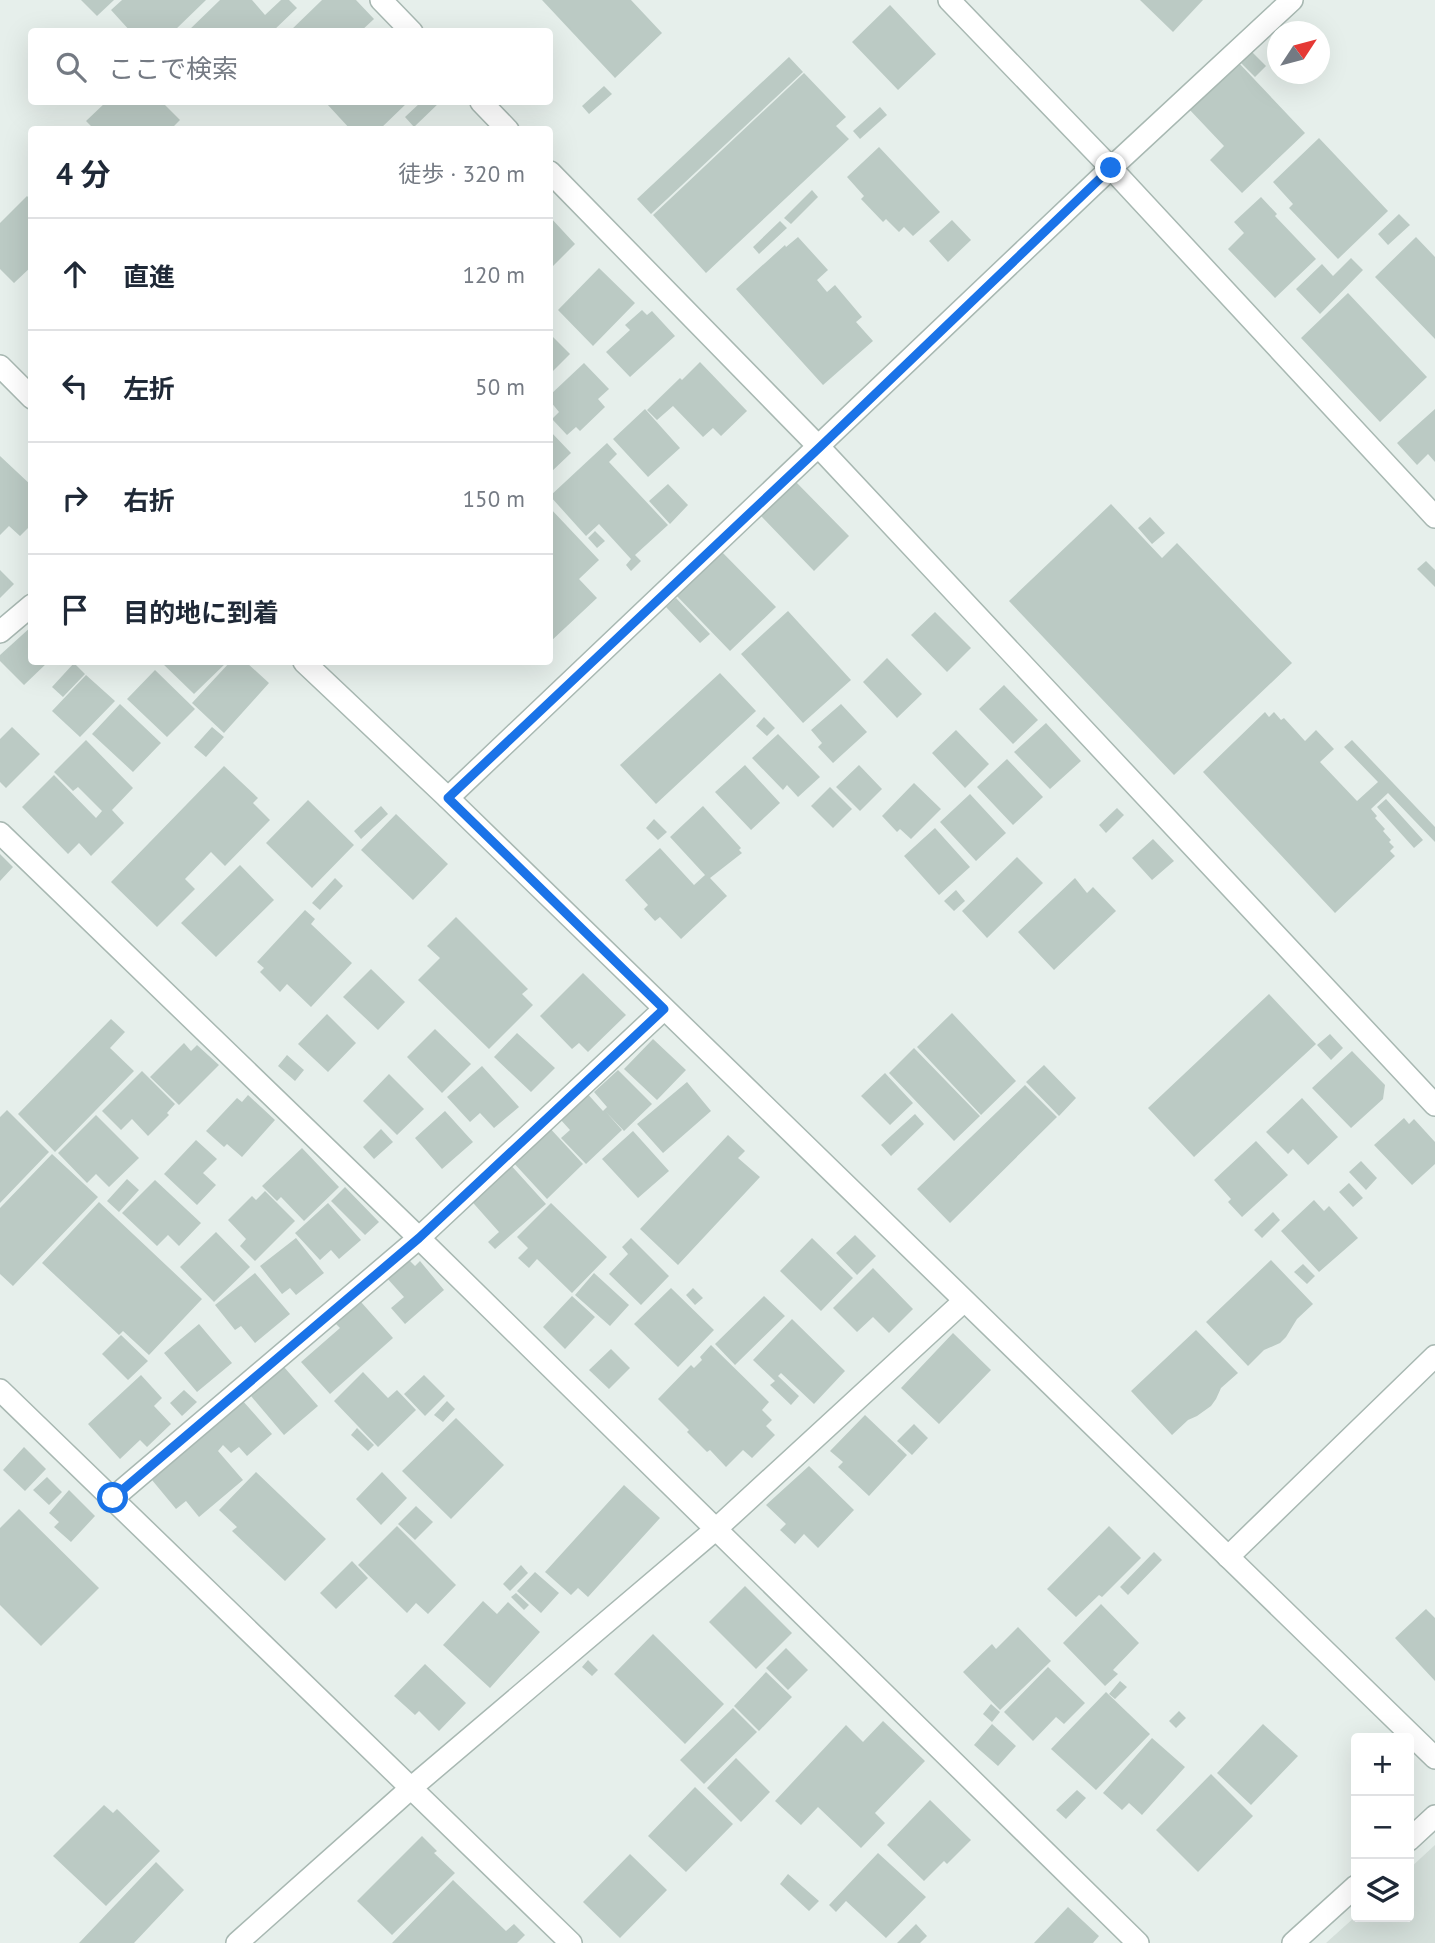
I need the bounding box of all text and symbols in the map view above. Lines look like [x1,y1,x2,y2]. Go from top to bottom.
north arrow [1267,21,1330,84]
search box [28,28,553,105]
icon: search [52,48,90,86]
text: ここで検索 [108,52,238,85]
route end [1095,152,1126,183]
text: 4 分 [56,154,111,193]
text: 徒歩 · 320 m [398,159,525,188]
icon: ahead [56,255,94,293]
text: 直進 [123,260,175,293]
text: 120 m [463,260,525,289]
icon: left [56,367,94,405]
text: 左折 [123,372,175,405]
text: 50 m [475,372,525,401]
icon: right [56,479,94,517]
text: 右折 [123,484,175,517]
text: 150 m [463,484,525,513]
icon: arrive [56,591,94,629]
text: 目的地に到着 [123,596,279,629]
route start [97,1482,128,1513]
map controls [1351,1733,1414,1922]
button: + [1351,1733,1414,1796]
button: − [1351,1796,1414,1859]
button: layers [1351,1859,1414,1922]

